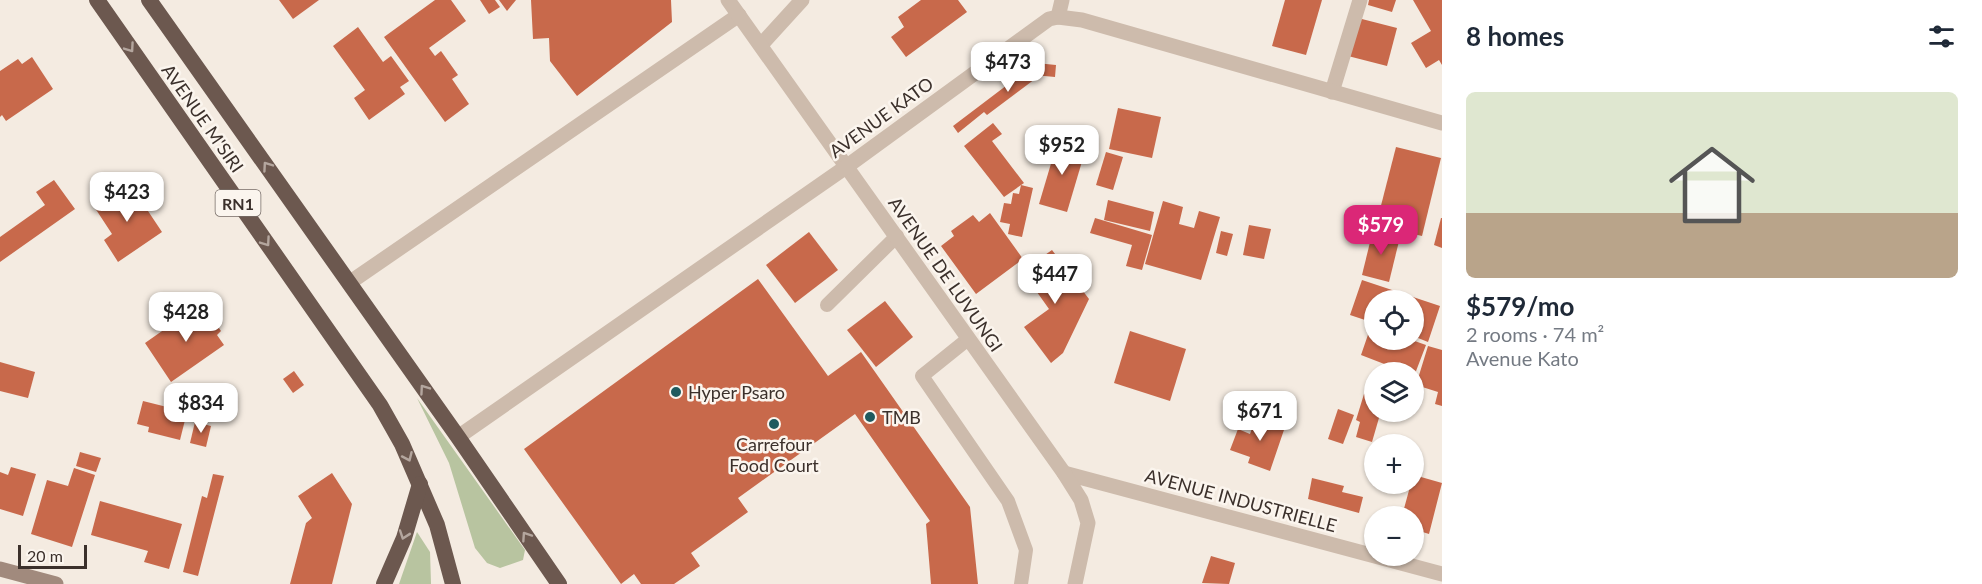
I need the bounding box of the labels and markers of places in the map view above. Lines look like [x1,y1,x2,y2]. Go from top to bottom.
pin: $473 [972,42,1044,93]
pin: $952 [1026,125,1098,176]
pin: $423 [91,172,163,223]
pin: $579 [1345,205,1417,256]
pin: $447 [1019,254,1091,305]
pin: $428 [150,292,222,343]
place label: Hyper Psaro [688,381,785,403]
pin: $834 [165,383,237,434]
marker: Hyper Psaro [669,385,683,399]
pin: $671 [1224,391,1296,442]
place label: TMB [882,406,921,428]
marker: TMB [863,410,877,424]
marker: Carrefour Food Court [767,417,781,431]
place label: Carrefour Food Court [729,433,819,476]

